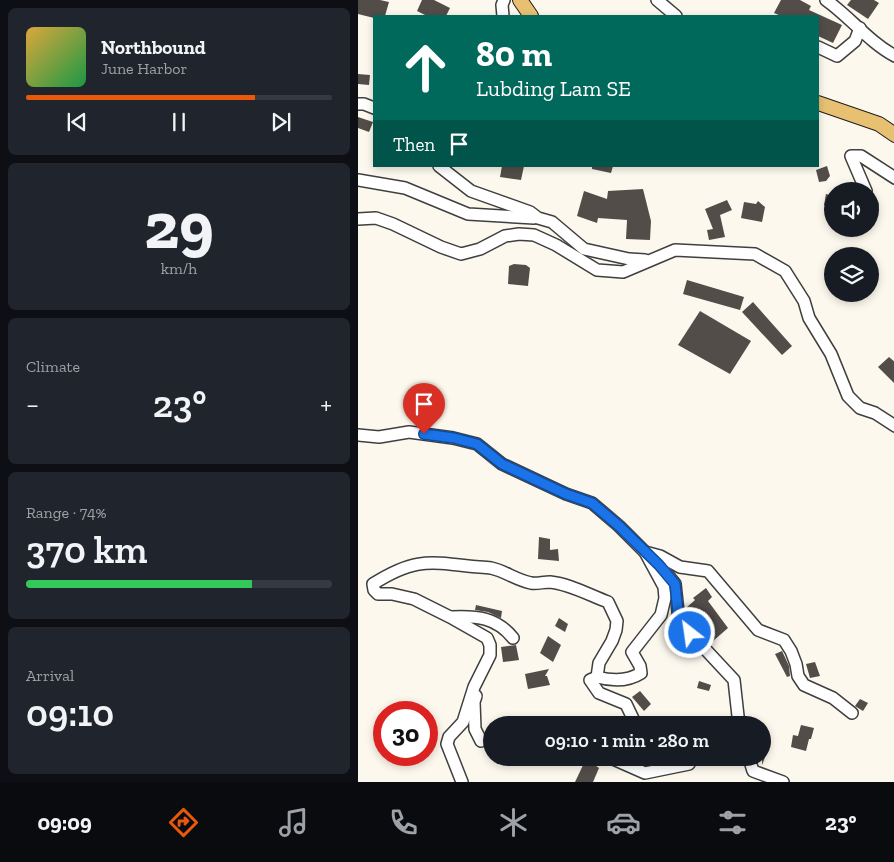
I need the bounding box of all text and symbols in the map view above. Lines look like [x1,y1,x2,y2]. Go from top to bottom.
text: 80 m [476,33,552,75]
icon: ahead [393,35,458,100]
text: Northbound [101,36,206,59]
text: June Harbor [101,59,187,78]
text: Lubding Lam SE [476,75,631,102]
icon: previous [63,108,91,136]
icon: pause [165,108,193,136]
icon: next [267,108,295,136]
icon: arrive [445,130,473,158]
text: Then [393,133,435,156]
map controls [824,182,879,302]
button: sound [824,182,879,237]
text: 29 [144,187,214,265]
button: layers [824,247,879,302]
text: km/h [161,259,197,278]
text: Climate [26,357,80,376]
text: 23° [153,381,207,427]
pin [403,383,445,434]
text: − [26,388,39,421]
text: + [320,388,332,421]
icon: arrive [410,390,438,418]
text: Range · 74% [26,503,107,522]
text: 370 km [26,527,147,573]
position arrow [663,606,715,658]
text: Arrival [26,666,74,685]
text: 09:10 [26,690,114,736]
speed limit sign: 30 [373,701,438,766]
text: 09:10 · 1 min · 280 m [545,729,709,752]
icon: directions [166,805,201,840]
icon: music [276,805,311,840]
icon: phone [386,805,421,840]
icon: climate [496,805,531,840]
icon: car [606,805,641,840]
icon: filters [715,805,750,840]
text: 09:09 [37,809,92,836]
text: 23° [825,809,857,836]

